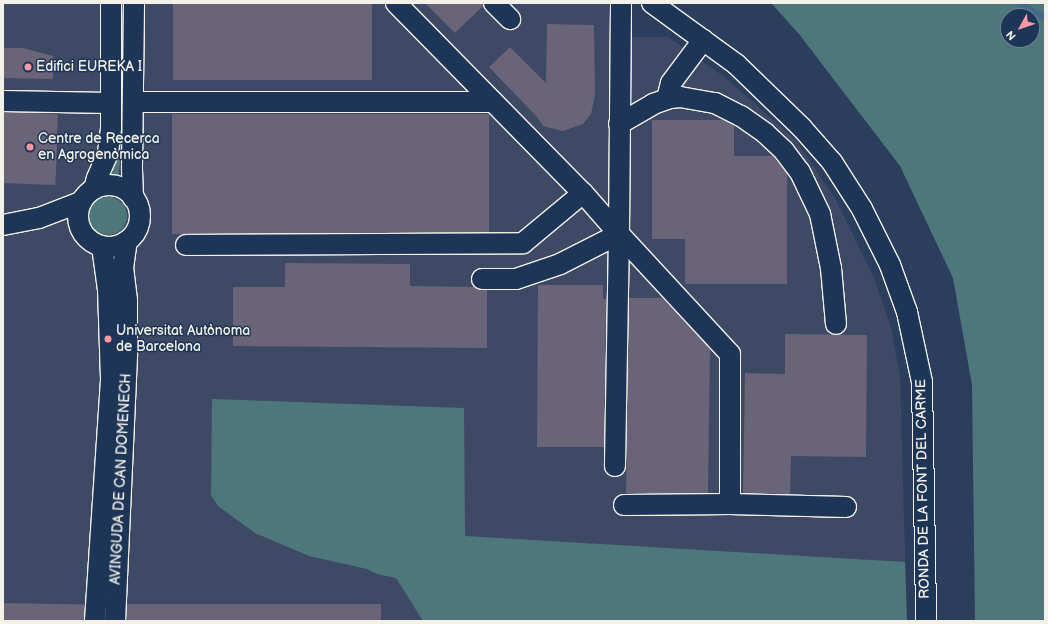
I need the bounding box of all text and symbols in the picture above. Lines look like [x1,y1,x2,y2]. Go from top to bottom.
north arrow [1000,8,1040,48]
text: N [1004,28,1019,43]
place label: Edifici EUREKA I [36,59,142,75]
marker: Edifici EUREKA I [23,62,33,72]
place label: Centre de Recerca en Agrogenòmica [38,131,160,164]
marker: Centre de Recerca en Agrogenòmica [25,142,35,152]
place label: Universitat Autònoma de Barcelona [116,323,250,356]
marker: Universitat Autònoma de Barcelona [103,334,113,344]
street label: AVINGUDA DE CAN DOMENECH [107,373,135,585]
street label: RONDA DE LA FONT DEL CARME [913,379,933,599]

